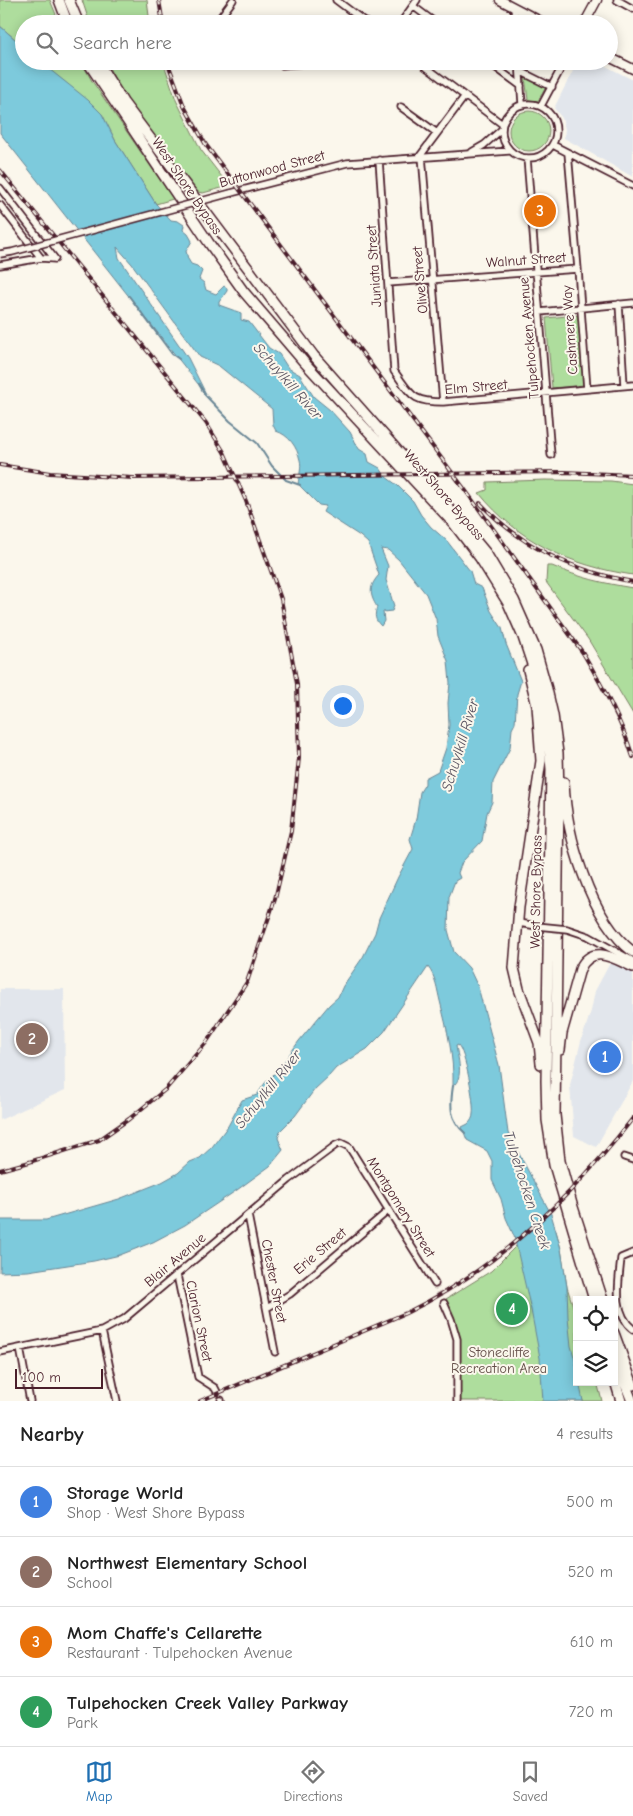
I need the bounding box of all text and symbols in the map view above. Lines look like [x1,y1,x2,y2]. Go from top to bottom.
search box [15,15,618,70]
icon: search [33,29,61,57]
text: Search here [73,32,172,54]
street label: West Shore Bypass [148,134,226,238]
street label: Buttonwood Street [217,146,328,191]
pin: 3 [524,192,556,230]
street label: Juniata Street [363,223,385,308]
street label: Olive Street [409,245,431,314]
street label: Walnut Street [485,249,568,271]
street label: Tulpehocken Avenue [515,276,543,400]
street label: Cashmere Way [558,284,582,375]
water label: Schuylkill River [250,339,327,424]
street label: Elm Street [444,376,509,398]
street label: West Shore Bypass [400,447,488,544]
your location [330,693,356,719]
water label: Schuylkill River [437,696,483,793]
street label: West Shore Bypass [527,835,545,949]
pin: 2 [16,1020,48,1058]
pin: 1 [589,1038,621,1076]
water label: Schuylkill River [231,1045,306,1132]
water label: Tulpehocken Creek [499,1129,555,1252]
street label: Montgomery Street [363,1154,439,1261]
street label: Erie Street [290,1223,351,1278]
street label: Blair Avenue [141,1229,209,1291]
street label: Chester Street [258,1238,291,1325]
street label: Clarion Street [182,1279,216,1364]
pin: 4 [496,1290,528,1328]
map controls [573,1296,618,1386]
button: locate [573,1296,618,1341]
button: layers [573,1341,618,1386]
park label: Stonecliffe Recreation Area [451,1344,547,1377]
scale bar [15,1366,102,1389]
text: 100 m [22,1369,61,1386]
text: Nearby [20,1422,84,1446]
text: 4 results [556,1425,613,1443]
text: Storage World [67,1482,183,1504]
text: 1 [33,1493,39,1511]
text: 500 m [566,1493,613,1511]
text: Shop · West Shore Bypass [67,1504,245,1522]
text: Northwest Elementary School [67,1552,307,1574]
text: 2 [32,1563,40,1581]
text: 520 m [568,1563,613,1581]
text: School [67,1574,113,1592]
text: Mom Chaffe's Cellarette [67,1622,262,1644]
text: 3 [32,1633,40,1651]
text: 610 m [570,1633,613,1651]
text: Restaurant · Tulpehocken Avenue [67,1644,292,1662]
text: Tulpehocken Creek Valley Parkway [67,1692,348,1714]
text: 4 [32,1703,40,1721]
text: 720 m [569,1703,613,1721]
text: Park [67,1714,98,1732]
tab: Map [85,1758,113,1805]
tab: Directions [283,1758,343,1805]
tab: Saved [513,1758,548,1805]

